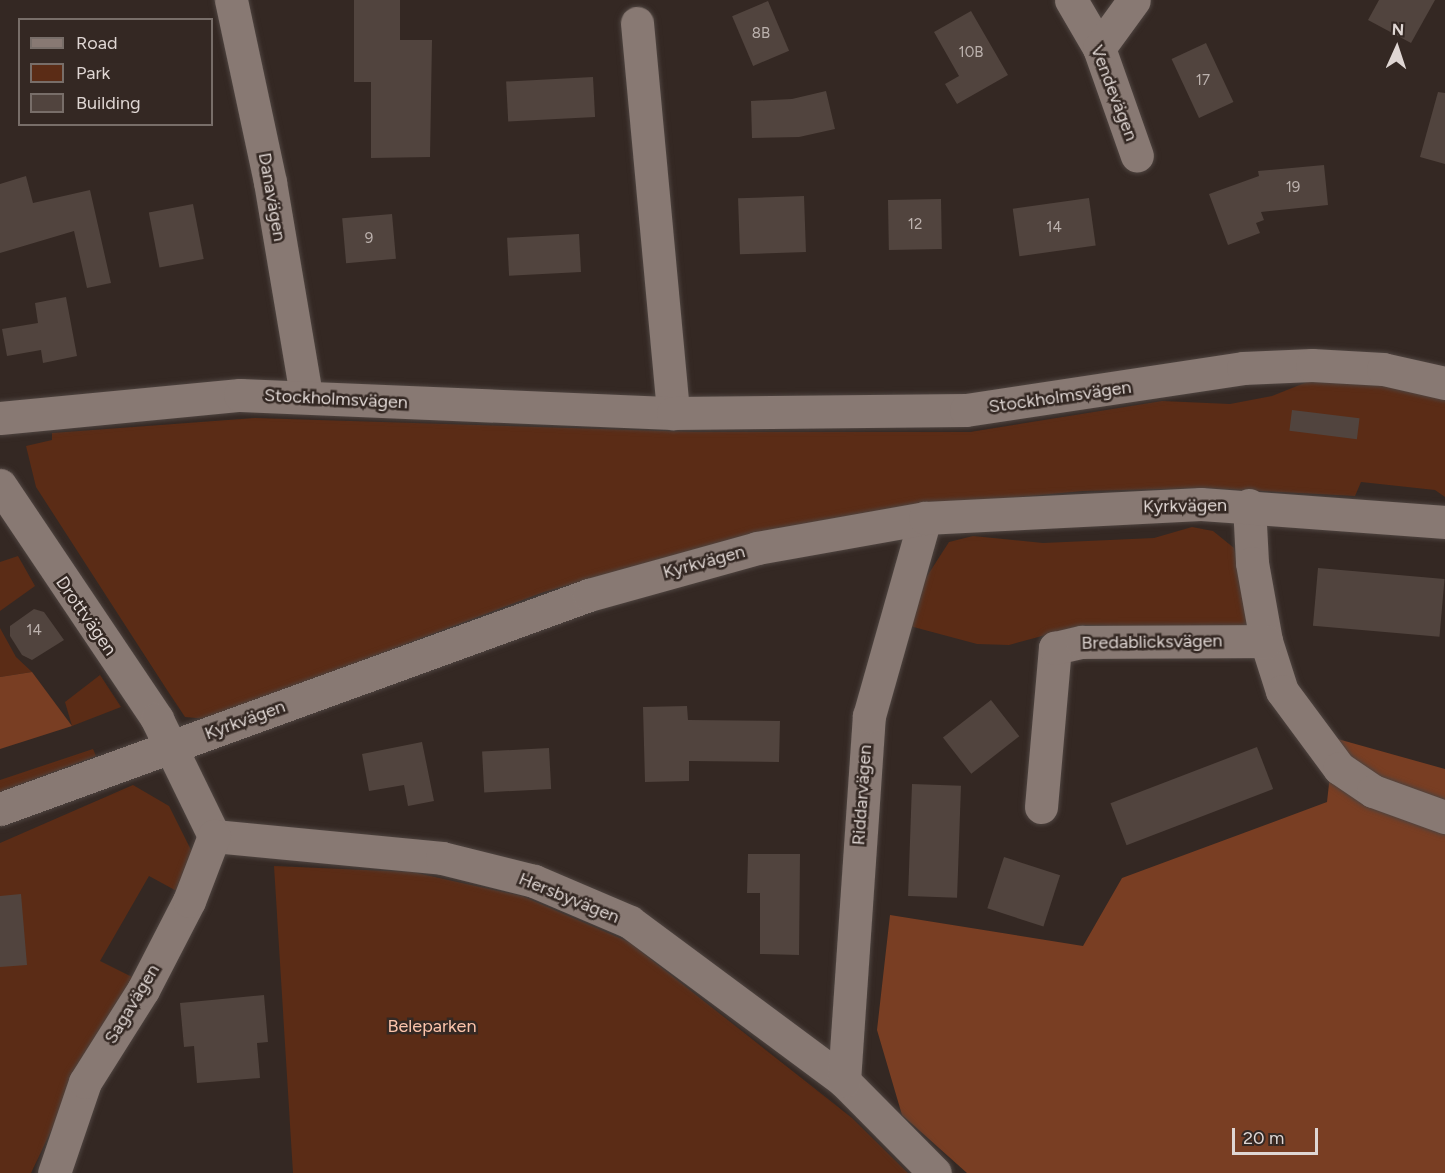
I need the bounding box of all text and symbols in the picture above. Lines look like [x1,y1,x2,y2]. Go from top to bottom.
legend [18,18,213,126]
north arrow [1367,18,1427,78]
text: N [1391,20,1405,39]
house number: 8B [752,25,770,43]
text: Road [76,32,117,54]
street label: Vendevägen [1086,42,1142,144]
house number: 10B [959,44,983,62]
text: Park [76,62,110,84]
house number: 17 [1196,72,1210,90]
text: Building [76,92,141,114]
street label: Danavägen [254,151,290,243]
house number: 19 [1286,179,1300,197]
house number: 12 [908,216,922,234]
house number: 14 [1046,219,1062,237]
house number: 9 [365,230,373,248]
street label: Stockholmsvägen [987,376,1133,418]
street label: Stockholmsvägen [264,384,408,414]
street label: Kyrkvägen [1143,494,1227,518]
street label: Kyrkvägen [661,541,747,583]
street label: Drottvägen [51,572,121,660]
house number: 14 [26,622,42,640]
street label: Bredablicksvägen [1081,630,1223,654]
street label: Kyrkvägen [202,695,288,745]
street label: Riddarvägen [848,744,876,846]
street label: Hersbyvägen [516,868,622,928]
street label: Sagavägen [100,960,164,1048]
park label: Beleparken [388,1015,476,1037]
scale bar [1235,1116,1320,1154]
text: 20 m [1243,1127,1284,1149]

